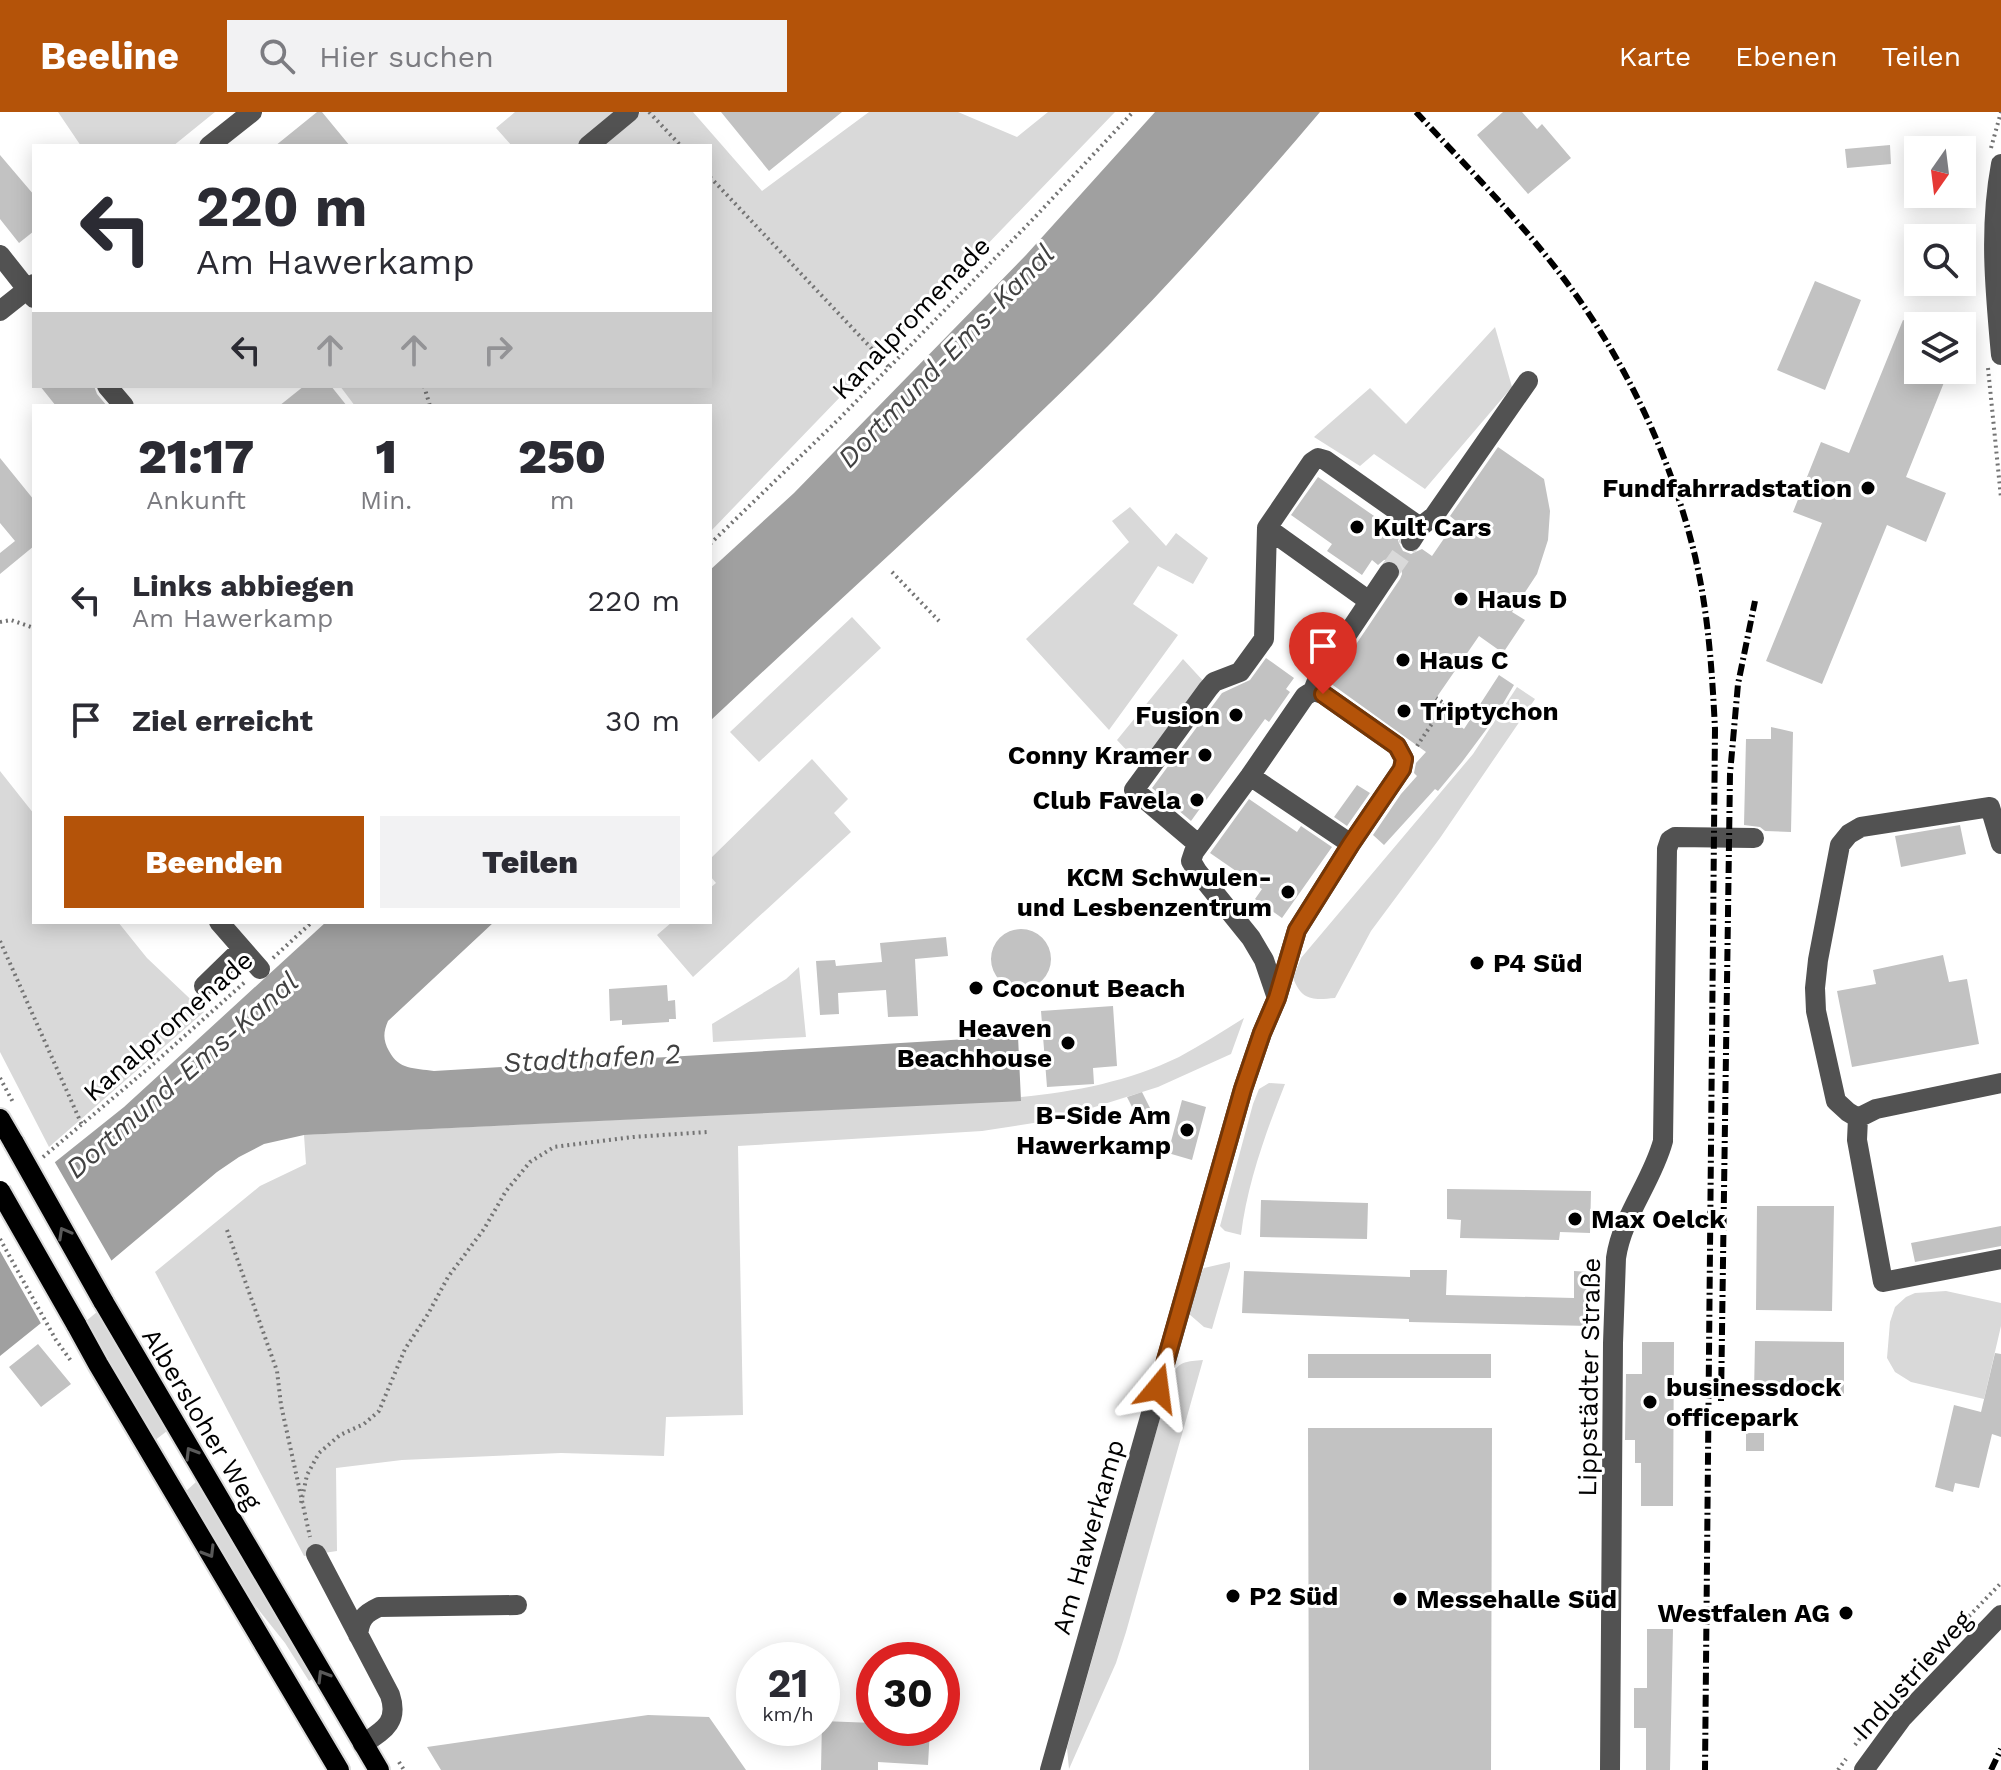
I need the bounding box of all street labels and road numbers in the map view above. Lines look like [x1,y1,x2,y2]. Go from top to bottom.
street label: Kanalpromenade [826,231,996,405]
street label: Kanalpromenade [77,944,259,1108]
street label: Lippstädter Straße [1572,1257,1606,1497]
street label: Albersloher Weg [136,1323,268,1515]
street label: Am Hawerkamp [1046,1436,1130,1638]
street label: Industrieweg [1846,1604,1978,1746]

